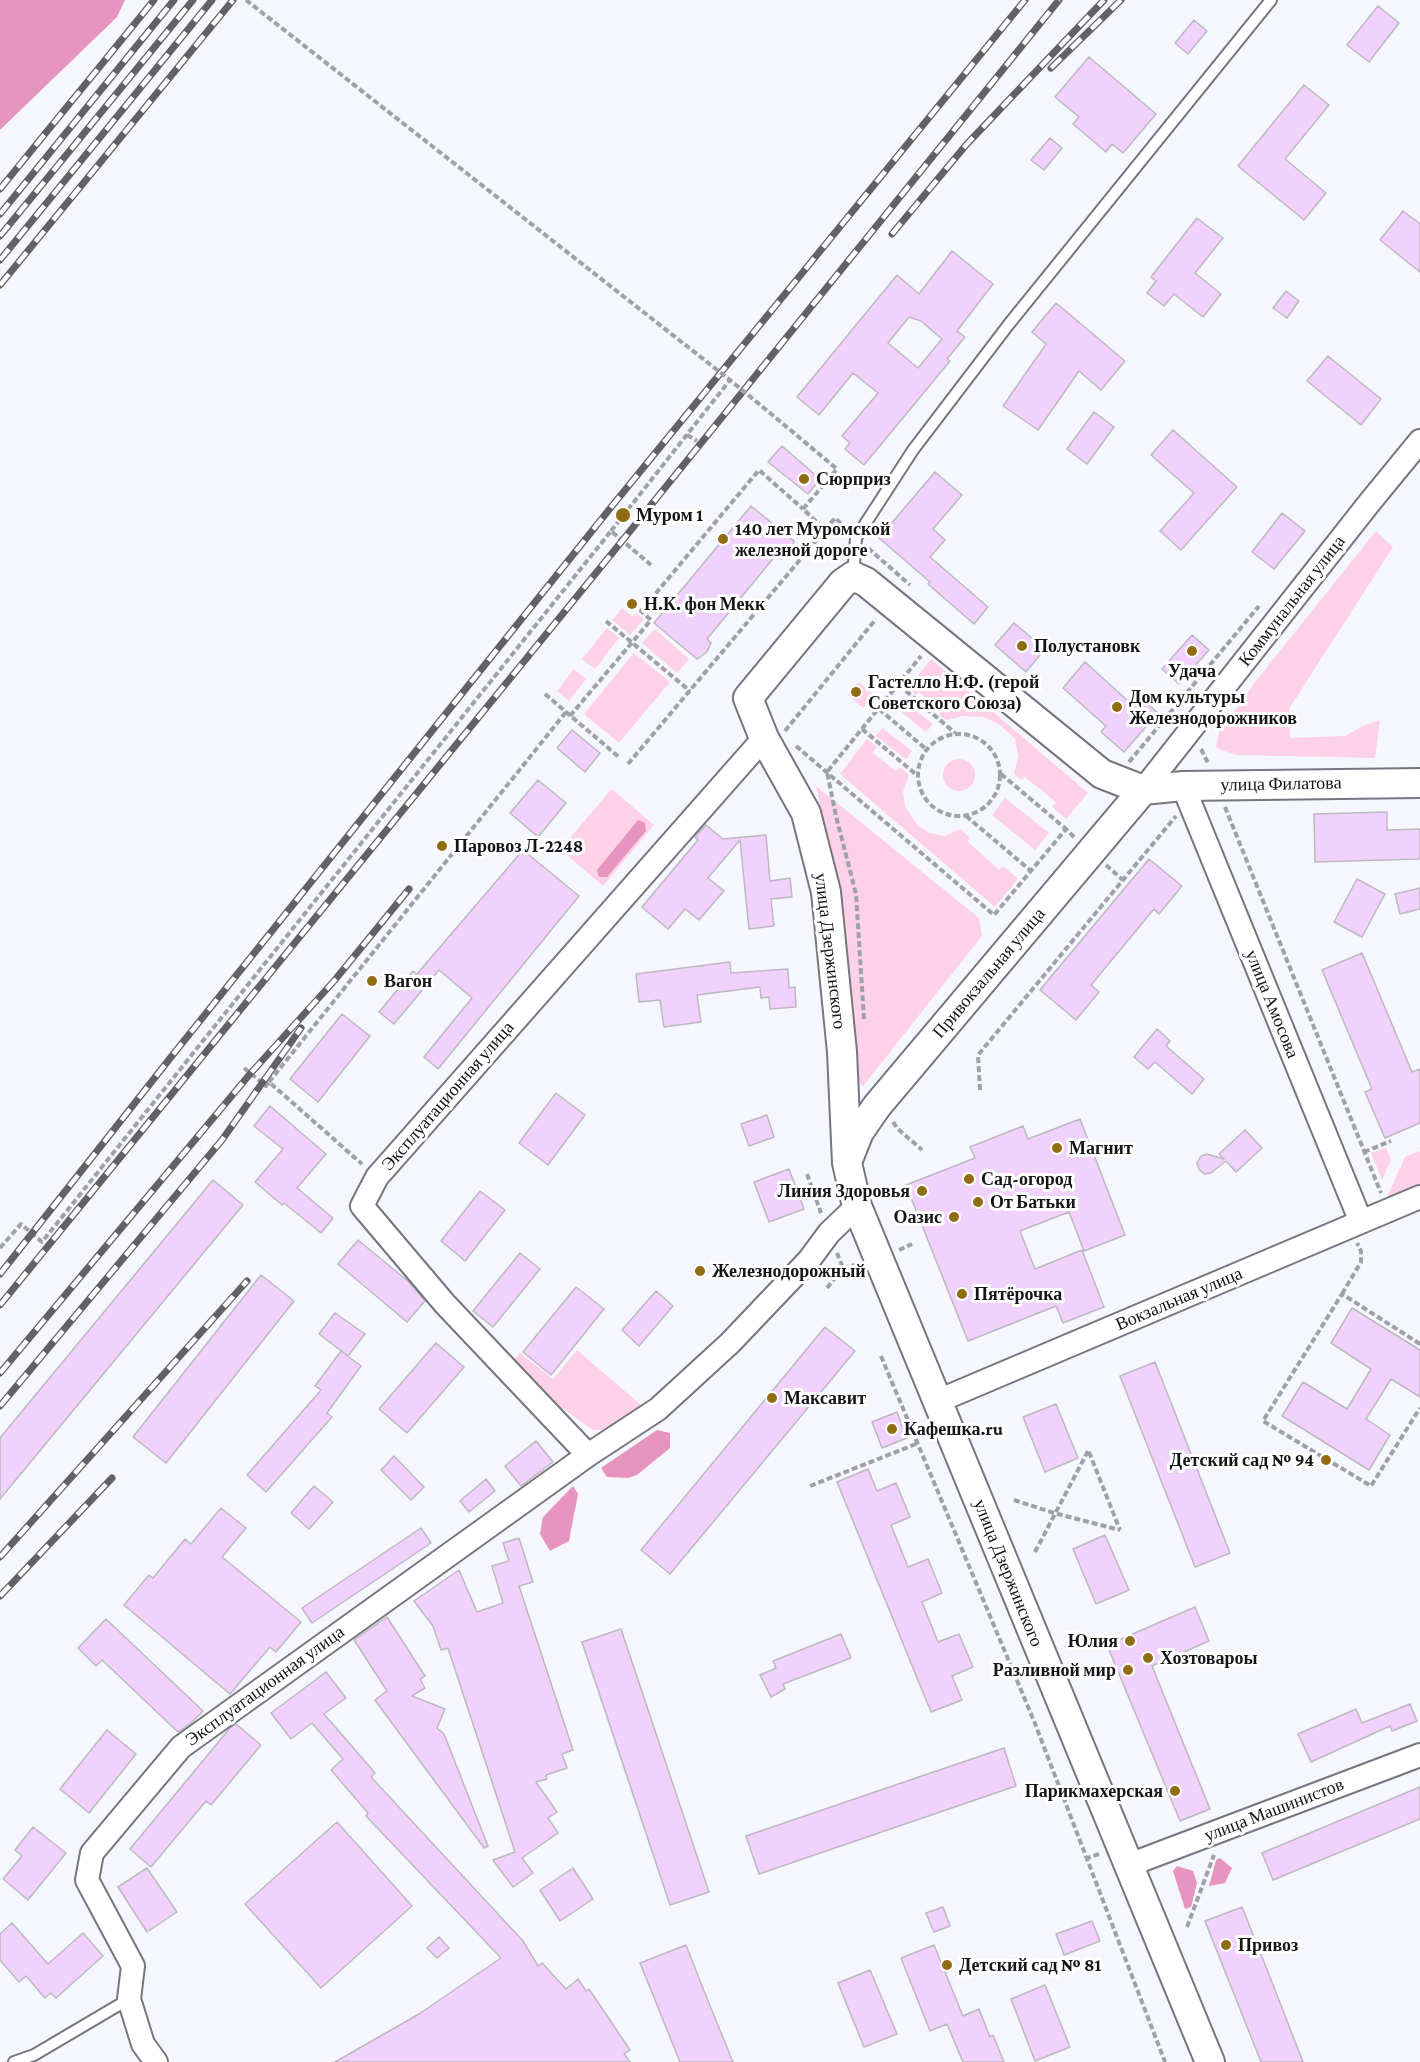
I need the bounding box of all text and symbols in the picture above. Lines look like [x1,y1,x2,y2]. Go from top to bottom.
place label: Сюрприз [816,468,891,490]
marker: Сюрприз [797,472,811,486]
place label: Муром 1 [636,504,703,526]
marker: Муром 1 [614,506,632,524]
place label: 140 лет Муромской железной дороге [735,518,890,560]
street label: Коммунальная улица [1234,531,1350,671]
marker: 140 лет Муромской железной дороге [716,532,730,546]
place label: Н.К. фон Мекк [644,593,765,615]
marker: Н.К. фон Мекк [625,597,639,611]
place label: Полустановк [1034,635,1140,657]
marker: Полустановк [1015,639,1029,653]
marker: Удача [1185,644,1199,658]
place label: Удача [1168,660,1216,682]
place label: Гастелло Н.Ф. (герой Советского Союза) [868,671,1039,714]
marker: Гастелло Н.Ф. (герой Советского Союза) [849,685,863,699]
place label: Дом культуры Железнодорожников [1129,686,1297,728]
marker: Дом культуры Железнодорожников [1110,700,1124,714]
street label: улица Филатова [1220,772,1342,796]
place label: Паровоз Л-2248 [454,835,583,857]
marker: Паровоз Л-2248 [435,839,449,853]
street label: улица Дзержинского [810,872,850,1030]
street label: Привокзальная улица [928,903,1050,1043]
street label: улица Амосова [1240,947,1304,1061]
place label: Вагон [384,970,432,992]
marker: Вагон [365,974,379,988]
street label: Эксплуатационная улица [377,1017,519,1175]
place label: Магнит [1069,1137,1133,1159]
marker: Магнит [1050,1141,1064,1155]
place label: Сад-огород [981,1168,1072,1190]
marker: Сад-огород [962,1172,976,1186]
place label: Линия Здоровья [778,1180,910,1202]
marker: Линия Здоровья [915,1184,929,1198]
place label: От Батьки [990,1191,1076,1213]
marker: От Батьки [971,1195,985,1209]
place label: Оазис [893,1206,942,1228]
marker: Оазис [947,1210,961,1224]
place label: Железнодорожный [712,1260,866,1282]
street label: Вокзальная улица [1112,1263,1246,1335]
marker: Железнодорожный [693,1264,707,1278]
place label: Пятёрочка [974,1283,1062,1305]
marker: Пятёрочка [955,1287,969,1301]
place label: Максавит [784,1387,866,1409]
marker: Максавит [765,1391,779,1405]
place label: Кафешка.ru [904,1418,1003,1440]
marker: Кафешка.ru [885,1422,899,1436]
place label: Детский сад № 94 [1170,1449,1314,1471]
marker: Детский сад № 94 [1319,1453,1333,1467]
street label: улица Дзержинского [969,1496,1047,1650]
street label: Эксплуатационная улица [181,1621,349,1751]
place label: Юлия [1068,1630,1118,1652]
marker: Юлия [1123,1634,1137,1648]
place label: Хозтовароы [1160,1647,1258,1669]
marker: Хозтовароы [1141,1651,1155,1665]
place label: Разливной мир [993,1659,1116,1681]
marker: Разливной мир [1121,1663,1135,1677]
street label: улица Машинистов [1201,1773,1347,1847]
place label: Парикмахерская [1025,1780,1163,1802]
marker: Парикмахерская [1168,1784,1182,1798]
place label: Привоз [1238,1934,1298,1956]
marker: Привоз [1219,1938,1233,1952]
place label: Детский сад № 81 [959,1954,1101,1976]
marker: Детский сад № 81 [940,1958,954,1972]

